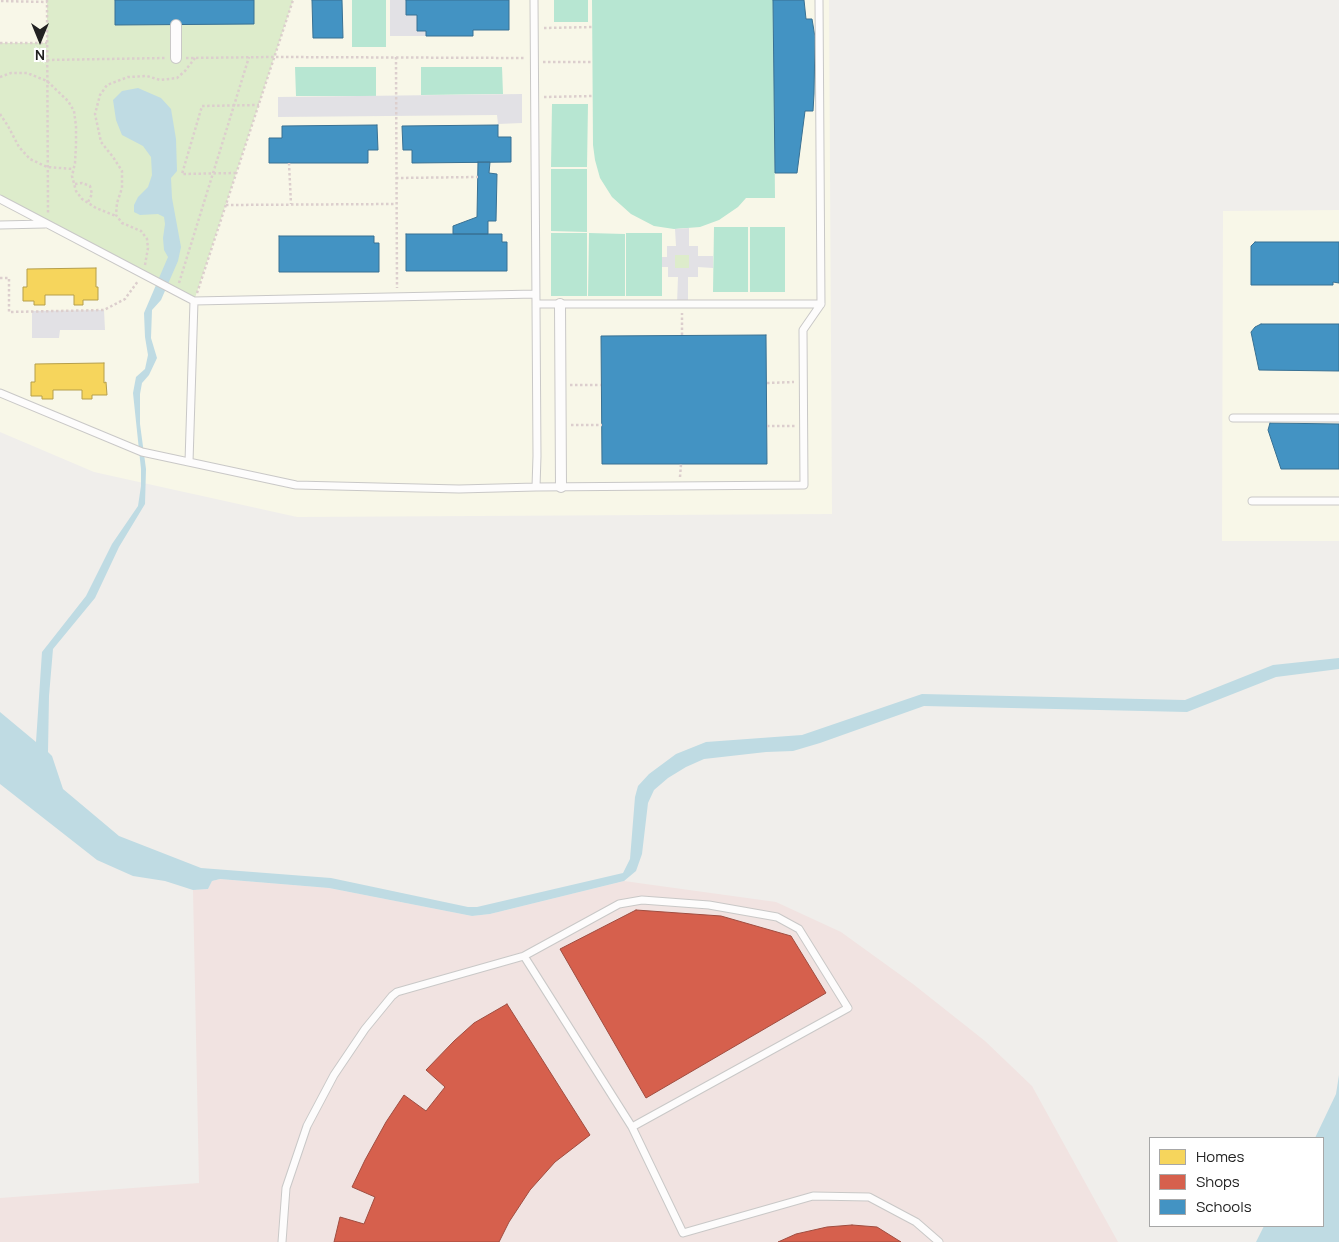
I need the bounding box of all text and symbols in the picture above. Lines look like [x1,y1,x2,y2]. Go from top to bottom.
north arrow [15,15,65,65]
text: N [35,46,45,65]
legend [1149,1137,1324,1227]
text: Homes [1196,1146,1244,1167]
text: Shops [1196,1171,1240,1192]
text: Schools [1196,1196,1252,1217]

